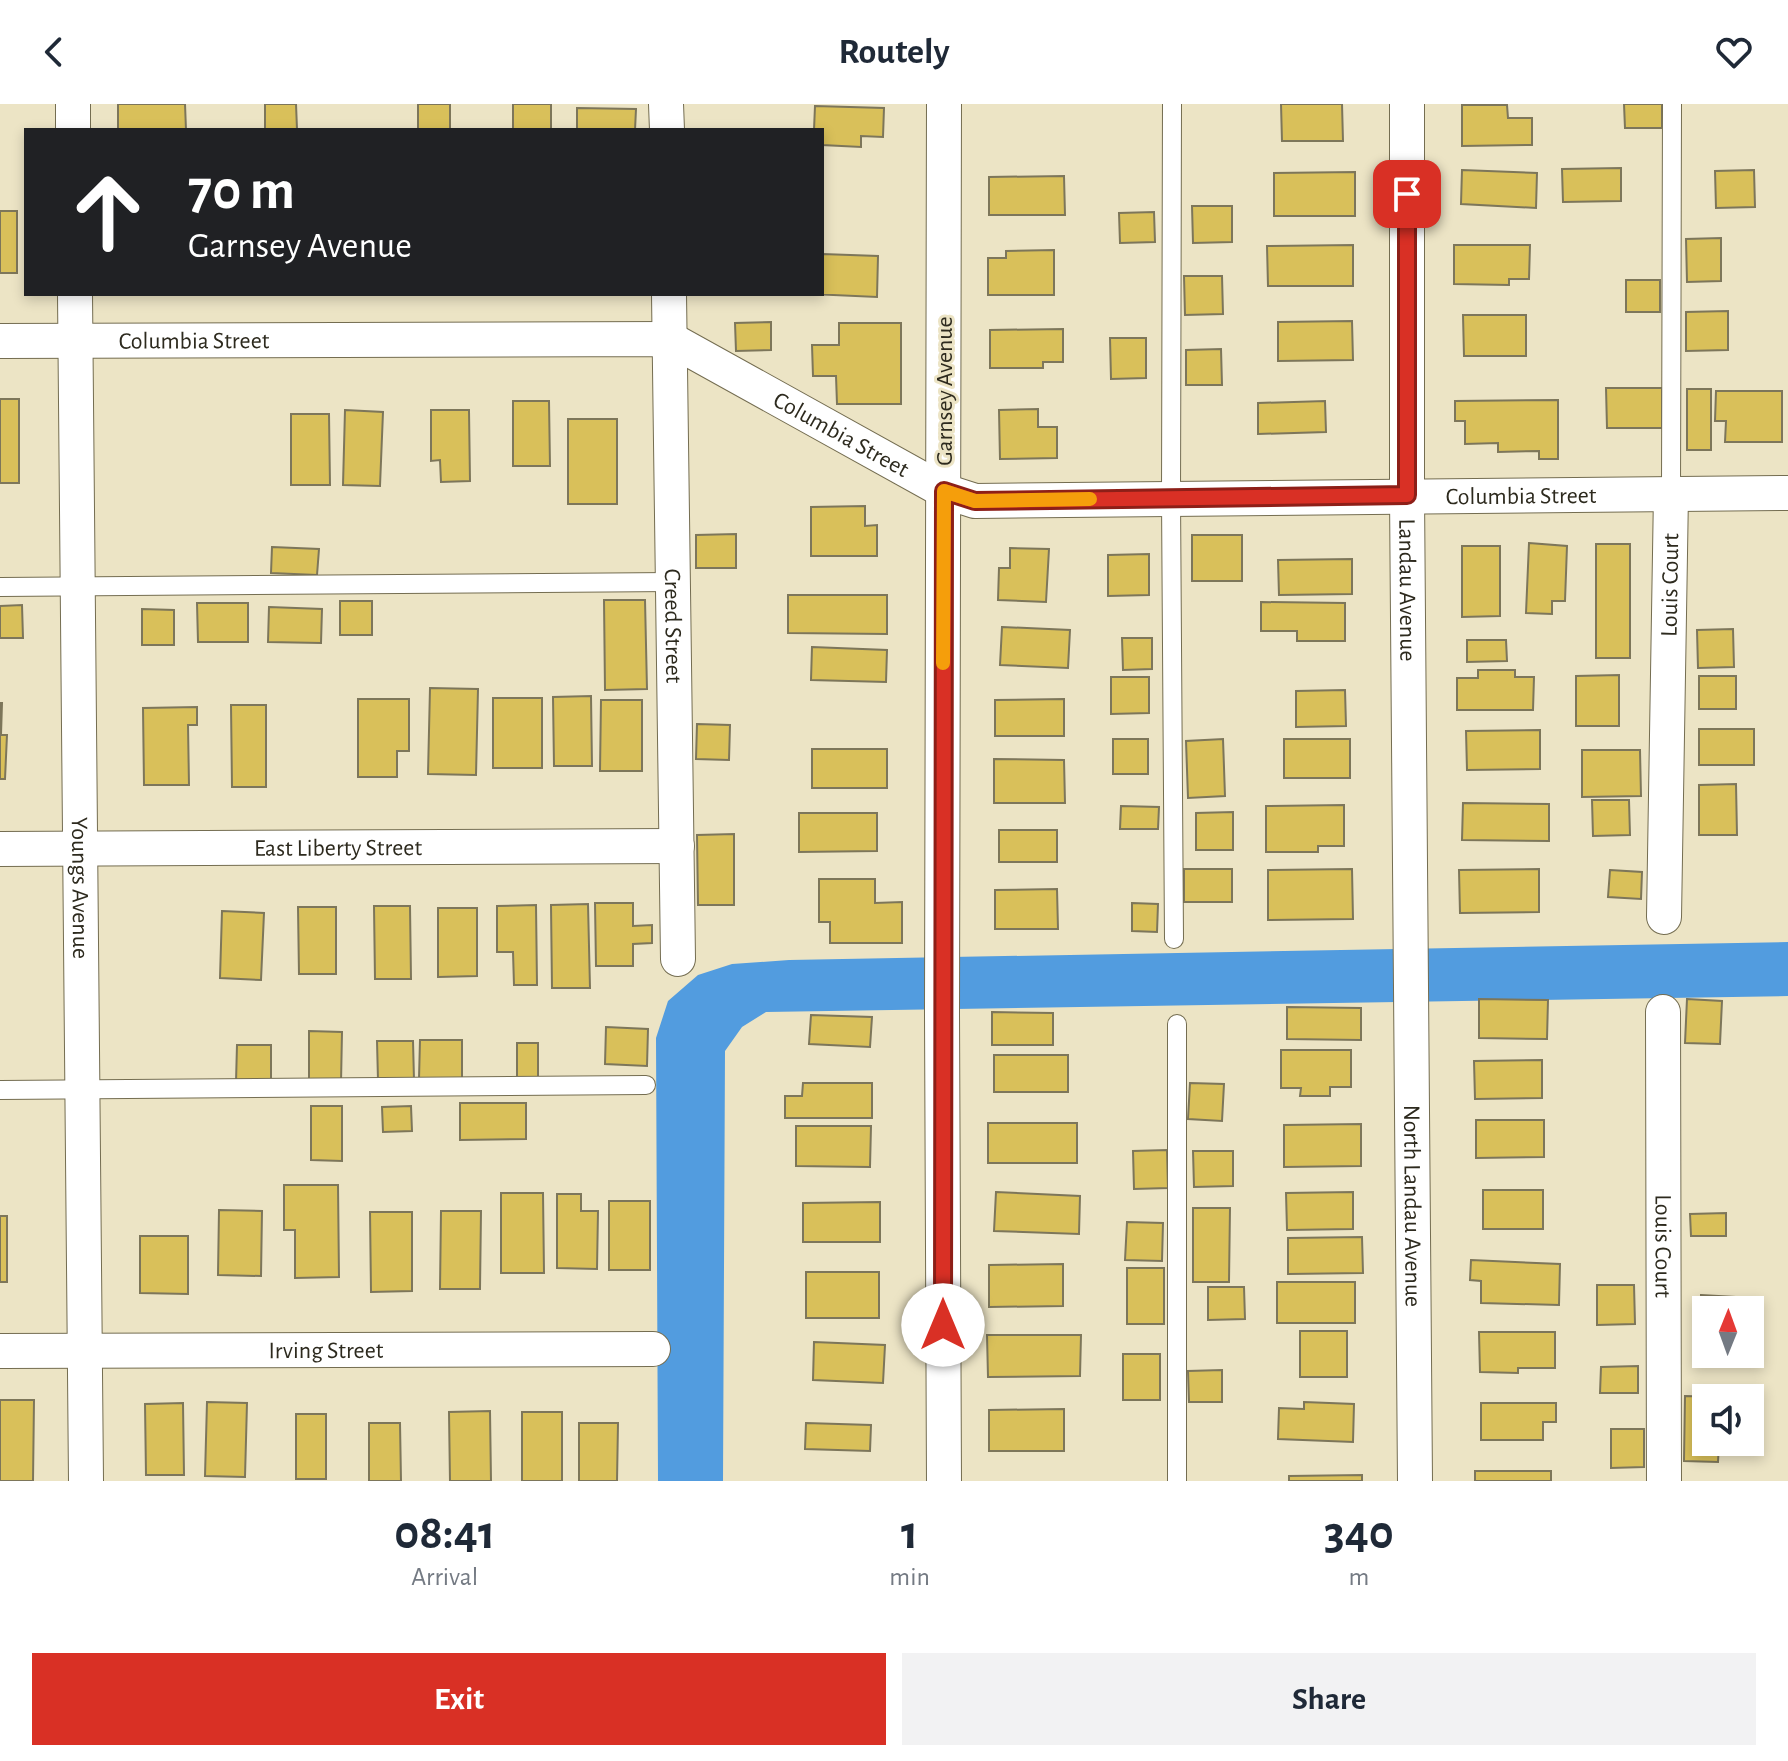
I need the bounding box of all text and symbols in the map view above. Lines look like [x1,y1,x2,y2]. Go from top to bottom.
icon: back [32,30,76,74]
icon: heart [1712,30,1756,74]
text: Routely [839,34,949,70]
icon: ahead [56,160,160,264]
pin [1373,160,1441,228]
text: 70 m [188,163,295,219]
icon: arrive [1385,172,1429,216]
text: Garnsey Avenue [188,228,412,264]
street label: Garnsey Avenue [933,316,957,466]
street label: Columbia Street [119,329,270,354]
street label: Columbia Street [769,388,913,482]
street label: Columbia Street [1446,484,1597,509]
street label: Landau Avenue [1394,518,1419,662]
street label: Louis Court [1658,533,1683,637]
street label: Creed Street [660,568,685,684]
street label: Youngs Avenue [67,817,92,959]
street label: East Liberty Street [254,836,422,861]
street label: North Landau Avenue [1399,1105,1425,1307]
street label: Louis Court [1650,1194,1675,1298]
position arrow [901,1283,985,1367]
north arrow [1692,1296,1764,1368]
map controls [1692,1296,1764,1456]
street label: Irving Street [269,1339,384,1363]
button: sound [1692,1384,1764,1456]
text: 08:41 [394,1510,495,1558]
text: 1 [901,1510,918,1558]
text: 340 [1324,1510,1394,1558]
text: Arrival [411,1564,478,1590]
text: min [889,1564,930,1590]
text: m [1349,1564,1369,1590]
button: Exit [32,1653,886,1745]
button: Share [902,1653,1756,1745]

